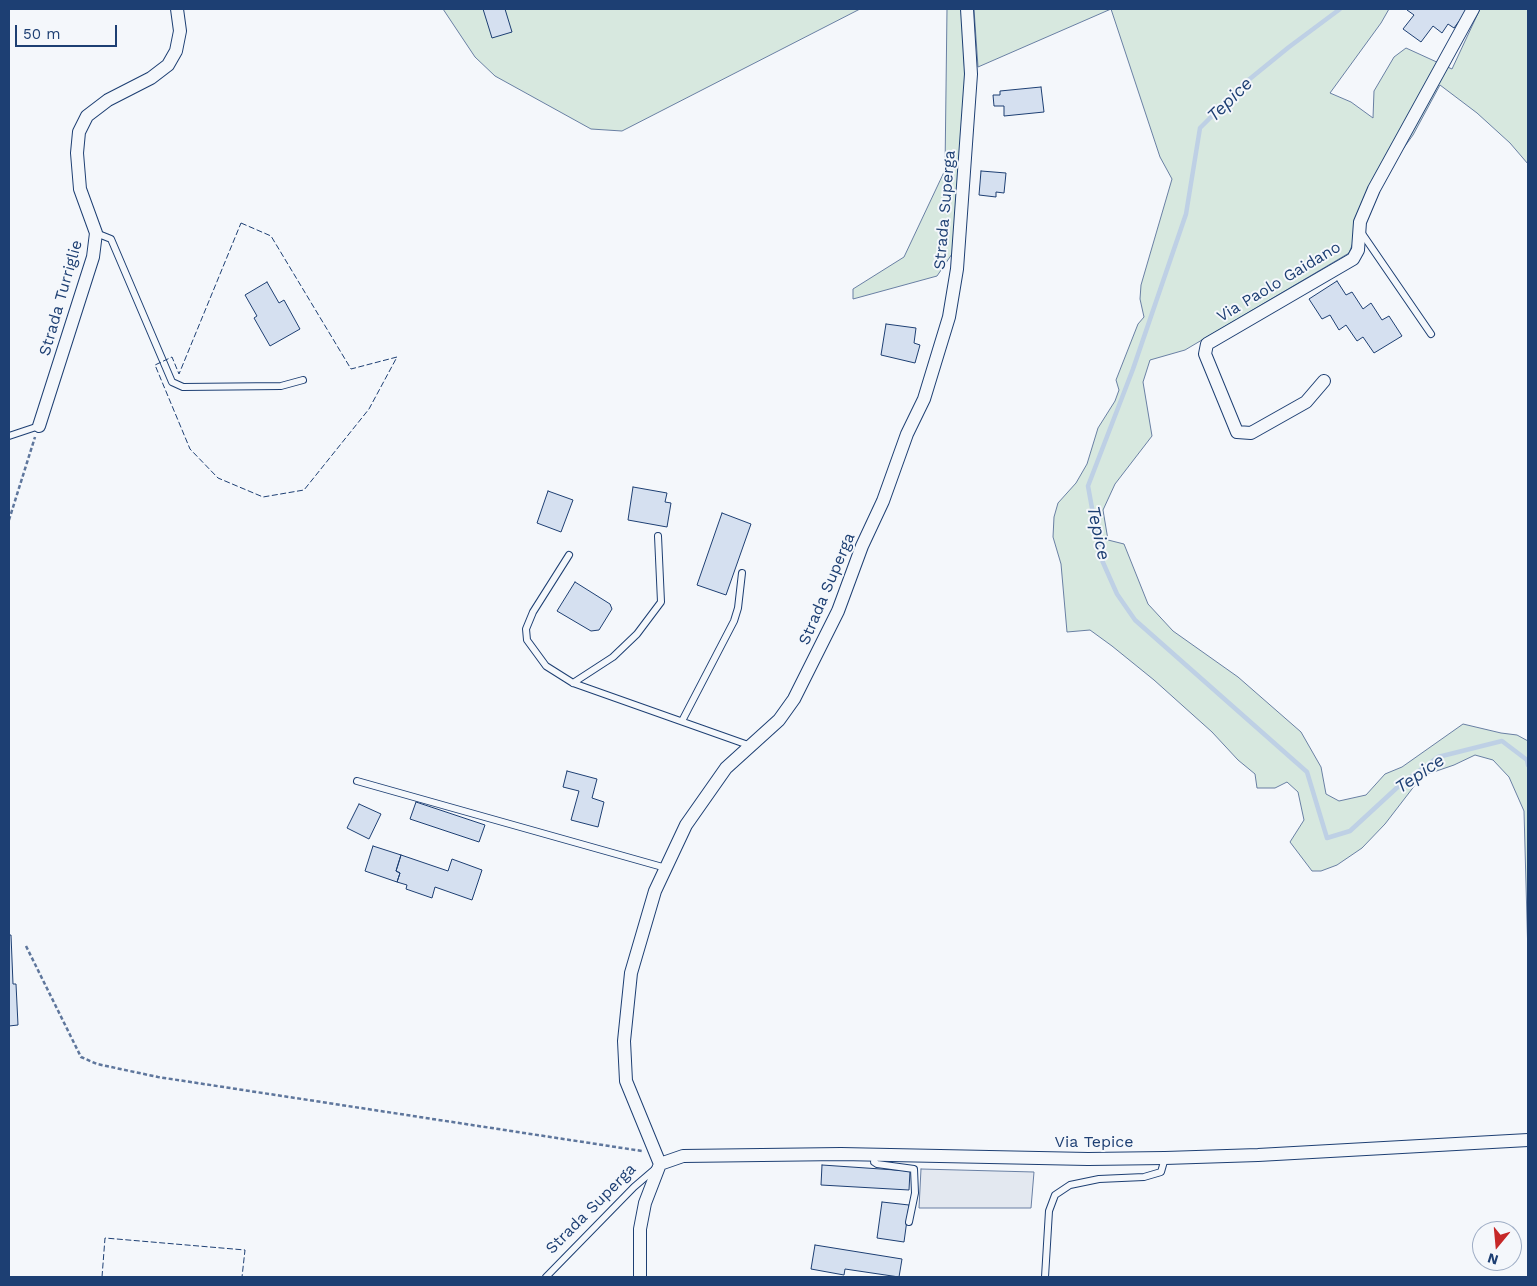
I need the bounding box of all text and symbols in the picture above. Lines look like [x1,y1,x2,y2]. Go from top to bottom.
scale bar [18,15,120,47]
text: 50 m [23,25,60,43]
water label: Tepice [1203,73,1257,127]
street label: Strada Superga [930,149,960,271]
street label: Via Paolo Gaidano [1214,237,1344,327]
street label: Strada Turriglie [35,238,87,358]
water label: Tepice [1082,504,1114,562]
street label: Strada Superga [795,530,859,648]
water label: Tepice [1391,750,1449,798]
street label: Via Tepice [1055,1132,1133,1152]
street label: Strada Superga [542,1160,640,1258]
north arrow [1472,1221,1522,1271]
text: N [1486,1250,1500,1269]

